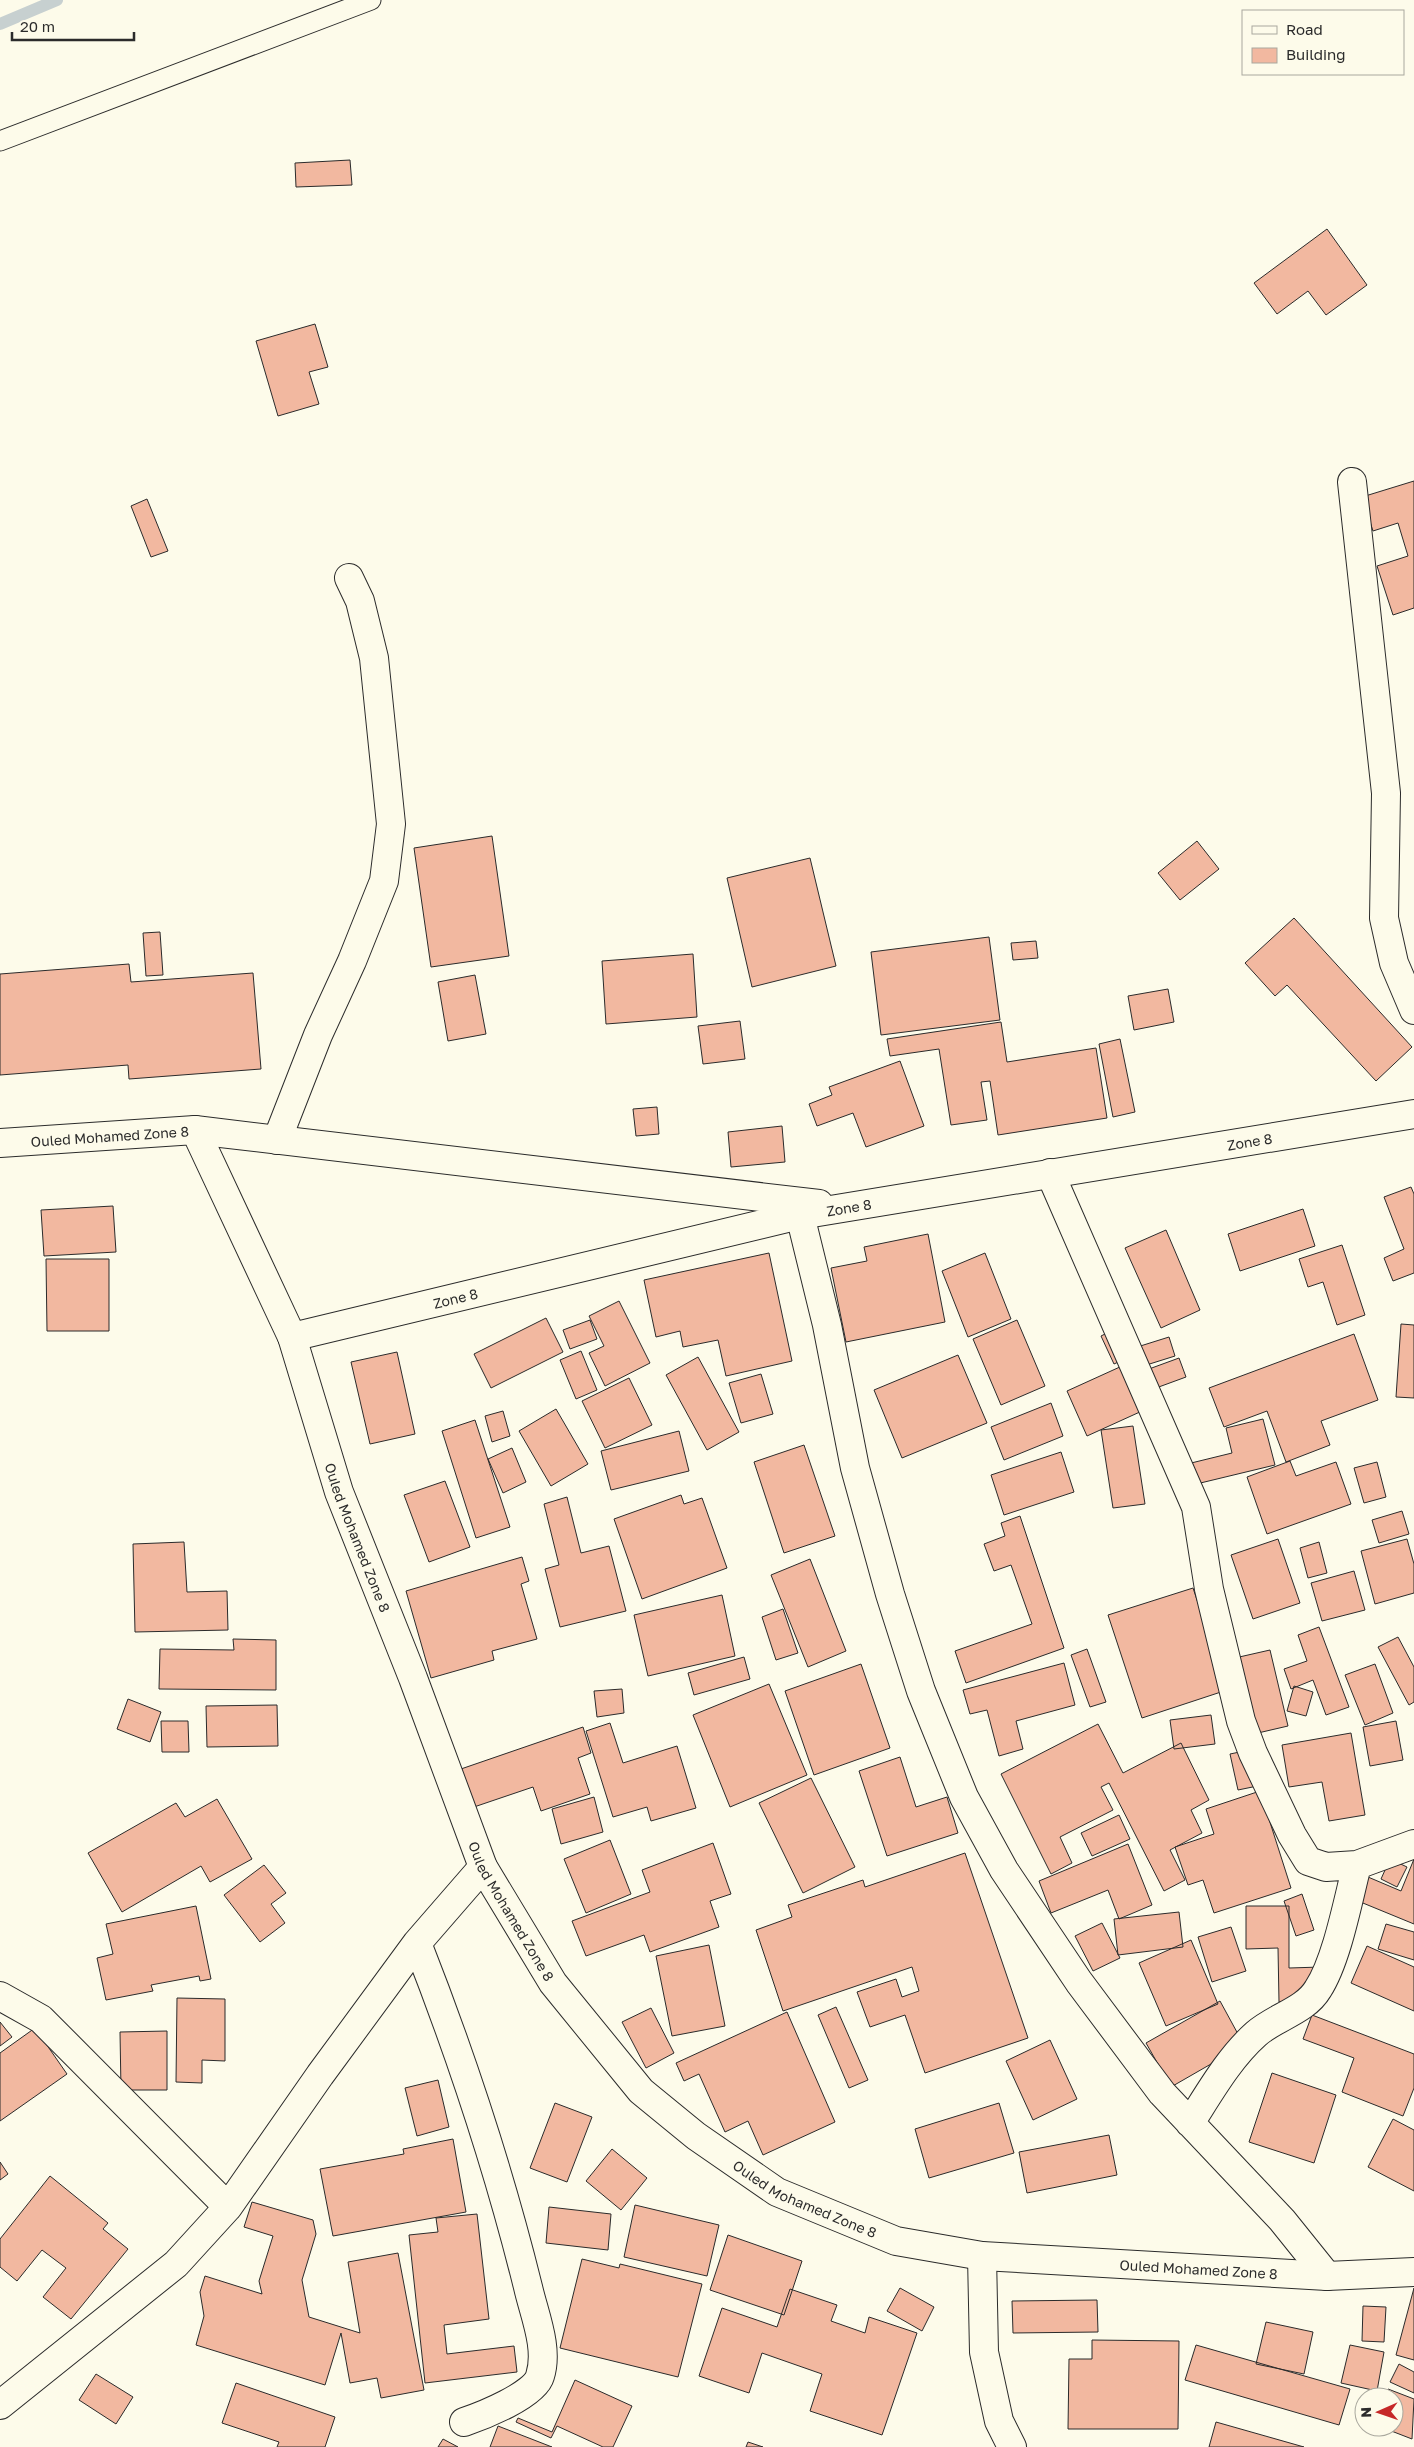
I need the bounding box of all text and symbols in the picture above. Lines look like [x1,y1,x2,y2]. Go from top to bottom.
scale bar [12,10,135,42]
legend [1242,10,1404,75]
text: 20 m [20,17,55,35]
text: Road [1286,20,1323,38]
text: Building [1286,45,1346,63]
street label: Ouled Mohamed Zone 8 [30,1122,189,1149]
street label: Zone 8 [1226,1129,1273,1153]
street label: Zone 8 [825,1195,873,1219]
street label: Zone 8 [431,1284,479,1311]
street label: Ouled Mohamed Zone 8 [322,1461,394,1614]
street label: Ouled Mohamed Zone 8 [466,1839,558,1984]
street label: Ouled Mohamed Zone 8 [730,2156,879,2241]
street label: Ouled Mohamed Zone 8 [1119,2255,1278,2282]
north arrow [1354,2387,1404,2437]
text: N [1357,2407,1374,2418]

